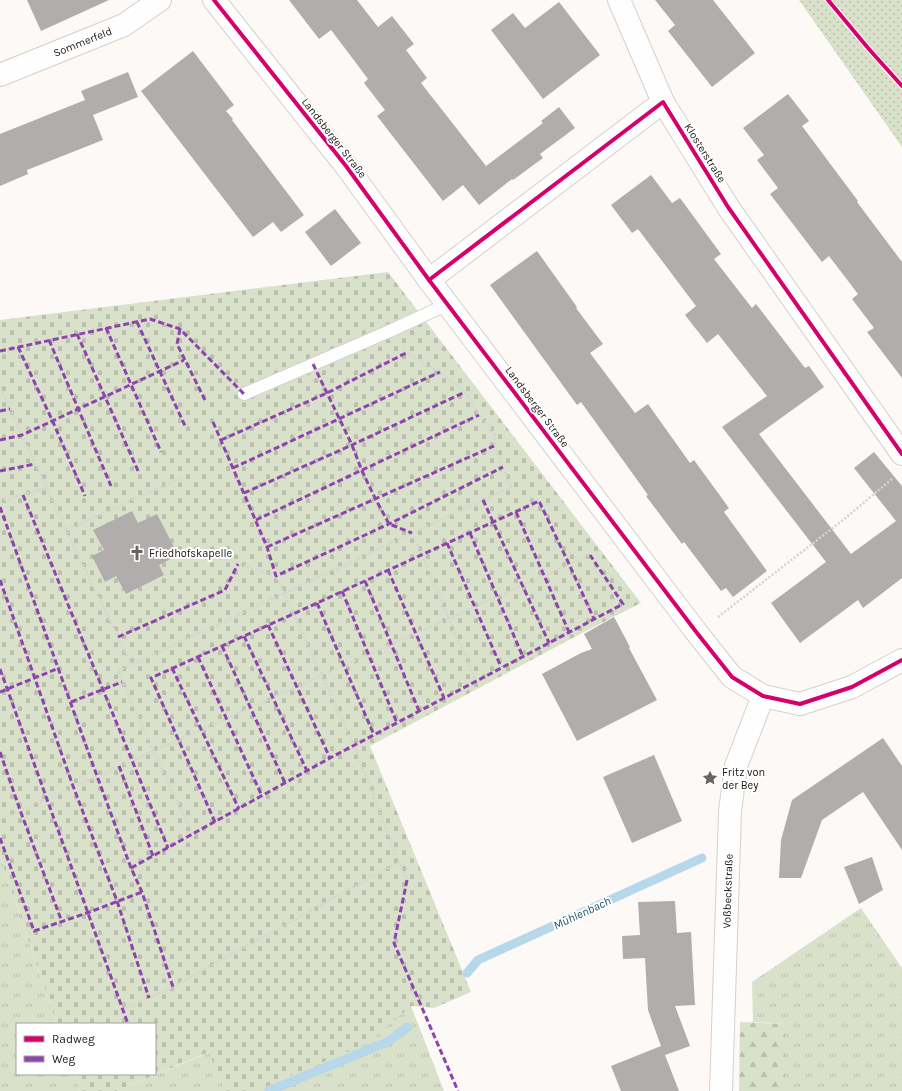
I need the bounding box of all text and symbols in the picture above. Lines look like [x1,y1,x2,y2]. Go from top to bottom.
street label: Sommerfeld [51,24,114,59]
street label: Landsberger Straße [299,95,369,181]
street label: Klosterstraße [682,121,729,185]
street label: Landsberger Straße [502,364,572,450]
church icon: Friedhofskapelle [128,544,146,562]
place label: Friedhofskapelle [149,547,233,560]
place label: Fritz von der Bey [722,766,765,792]
place icon: Fritz von der Bey [701,769,719,787]
street label: Voßbeckstraße [720,853,735,929]
water label: Mühlenbach [551,894,613,932]
legend [16,1023,156,1075]
text: Radweg [52,1032,95,1046]
text: Weg [52,1052,76,1066]

